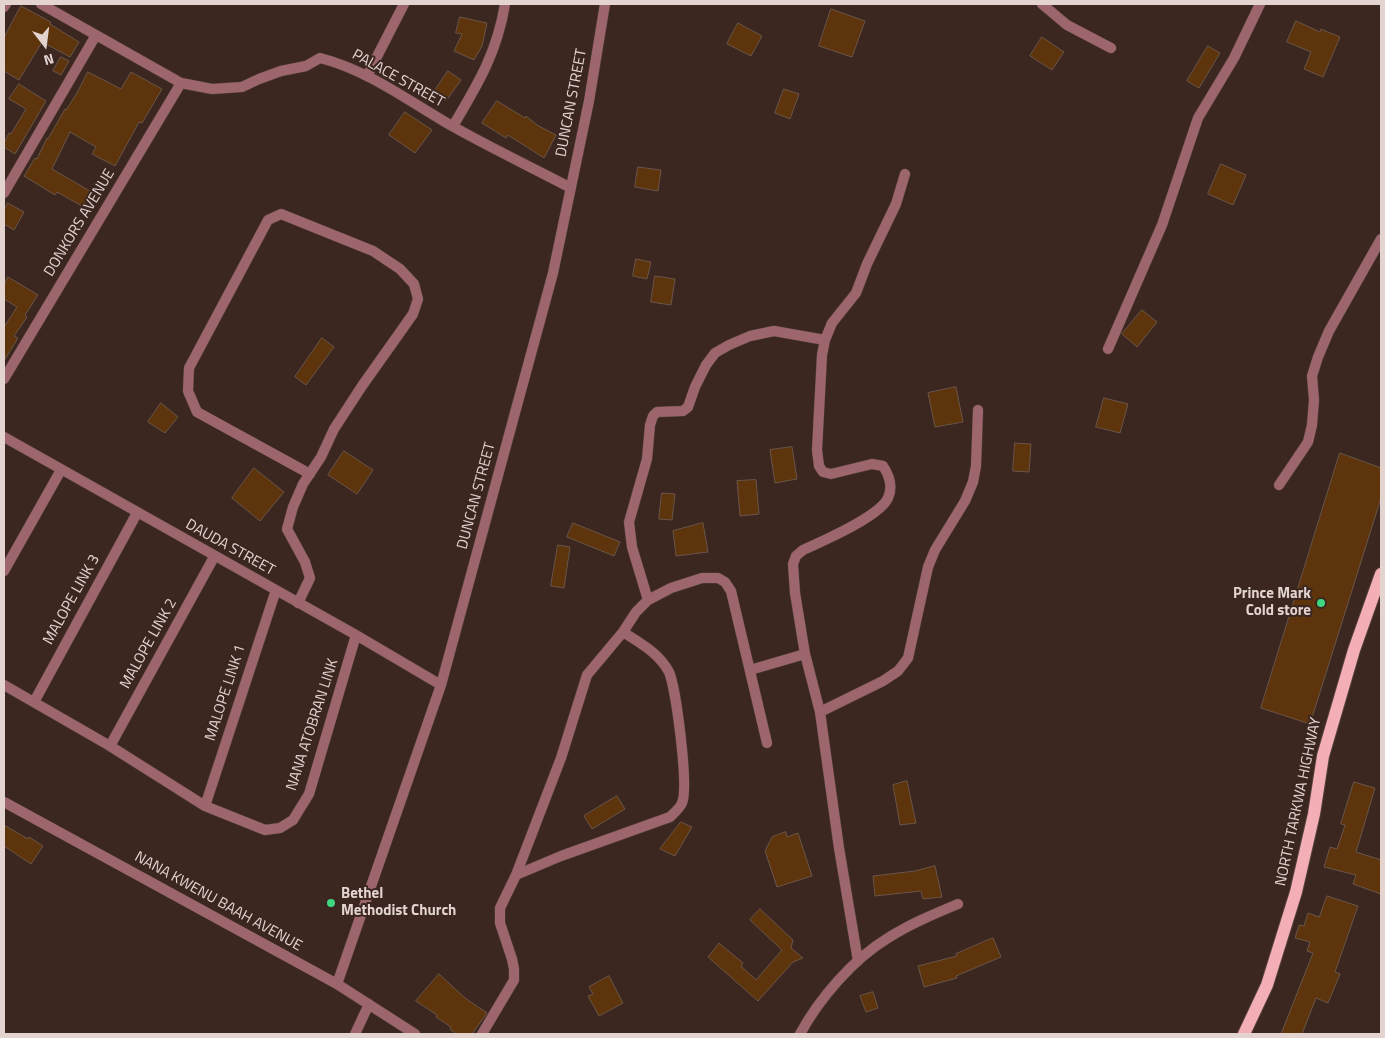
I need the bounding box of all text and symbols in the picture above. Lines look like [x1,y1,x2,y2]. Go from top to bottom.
north arrow [20,20,70,70]
street label: PALACE STREET [349,46,447,112]
street label: DUNCAN STREET [553,47,591,159]
text: N [42,49,56,71]
street label: DONKORS AVENUE [41,166,119,280]
street label: DUNCAN STREET [454,441,500,551]
street label: DAUDA STREET [182,516,278,580]
street label: MALOPE LINK 3 [40,552,104,648]
place label: Prince Mark Cold store [1233,585,1311,620]
street label: MALOPE LINK 2 [117,596,181,692]
marker: Prince Mark Cold store [1315,597,1327,609]
street label: MALOPE LINK 1 [202,643,250,743]
street label: NANA ATOBRAN LINK [283,657,343,793]
street label: NORTH TARKWA HIGHWAY [1272,716,1326,888]
street label: NANA KWENU BAAH AVENUE [131,848,305,956]
place label: Bethel Methodist Church [341,885,456,920]
marker: Bethel Methodist Church [325,897,337,909]

